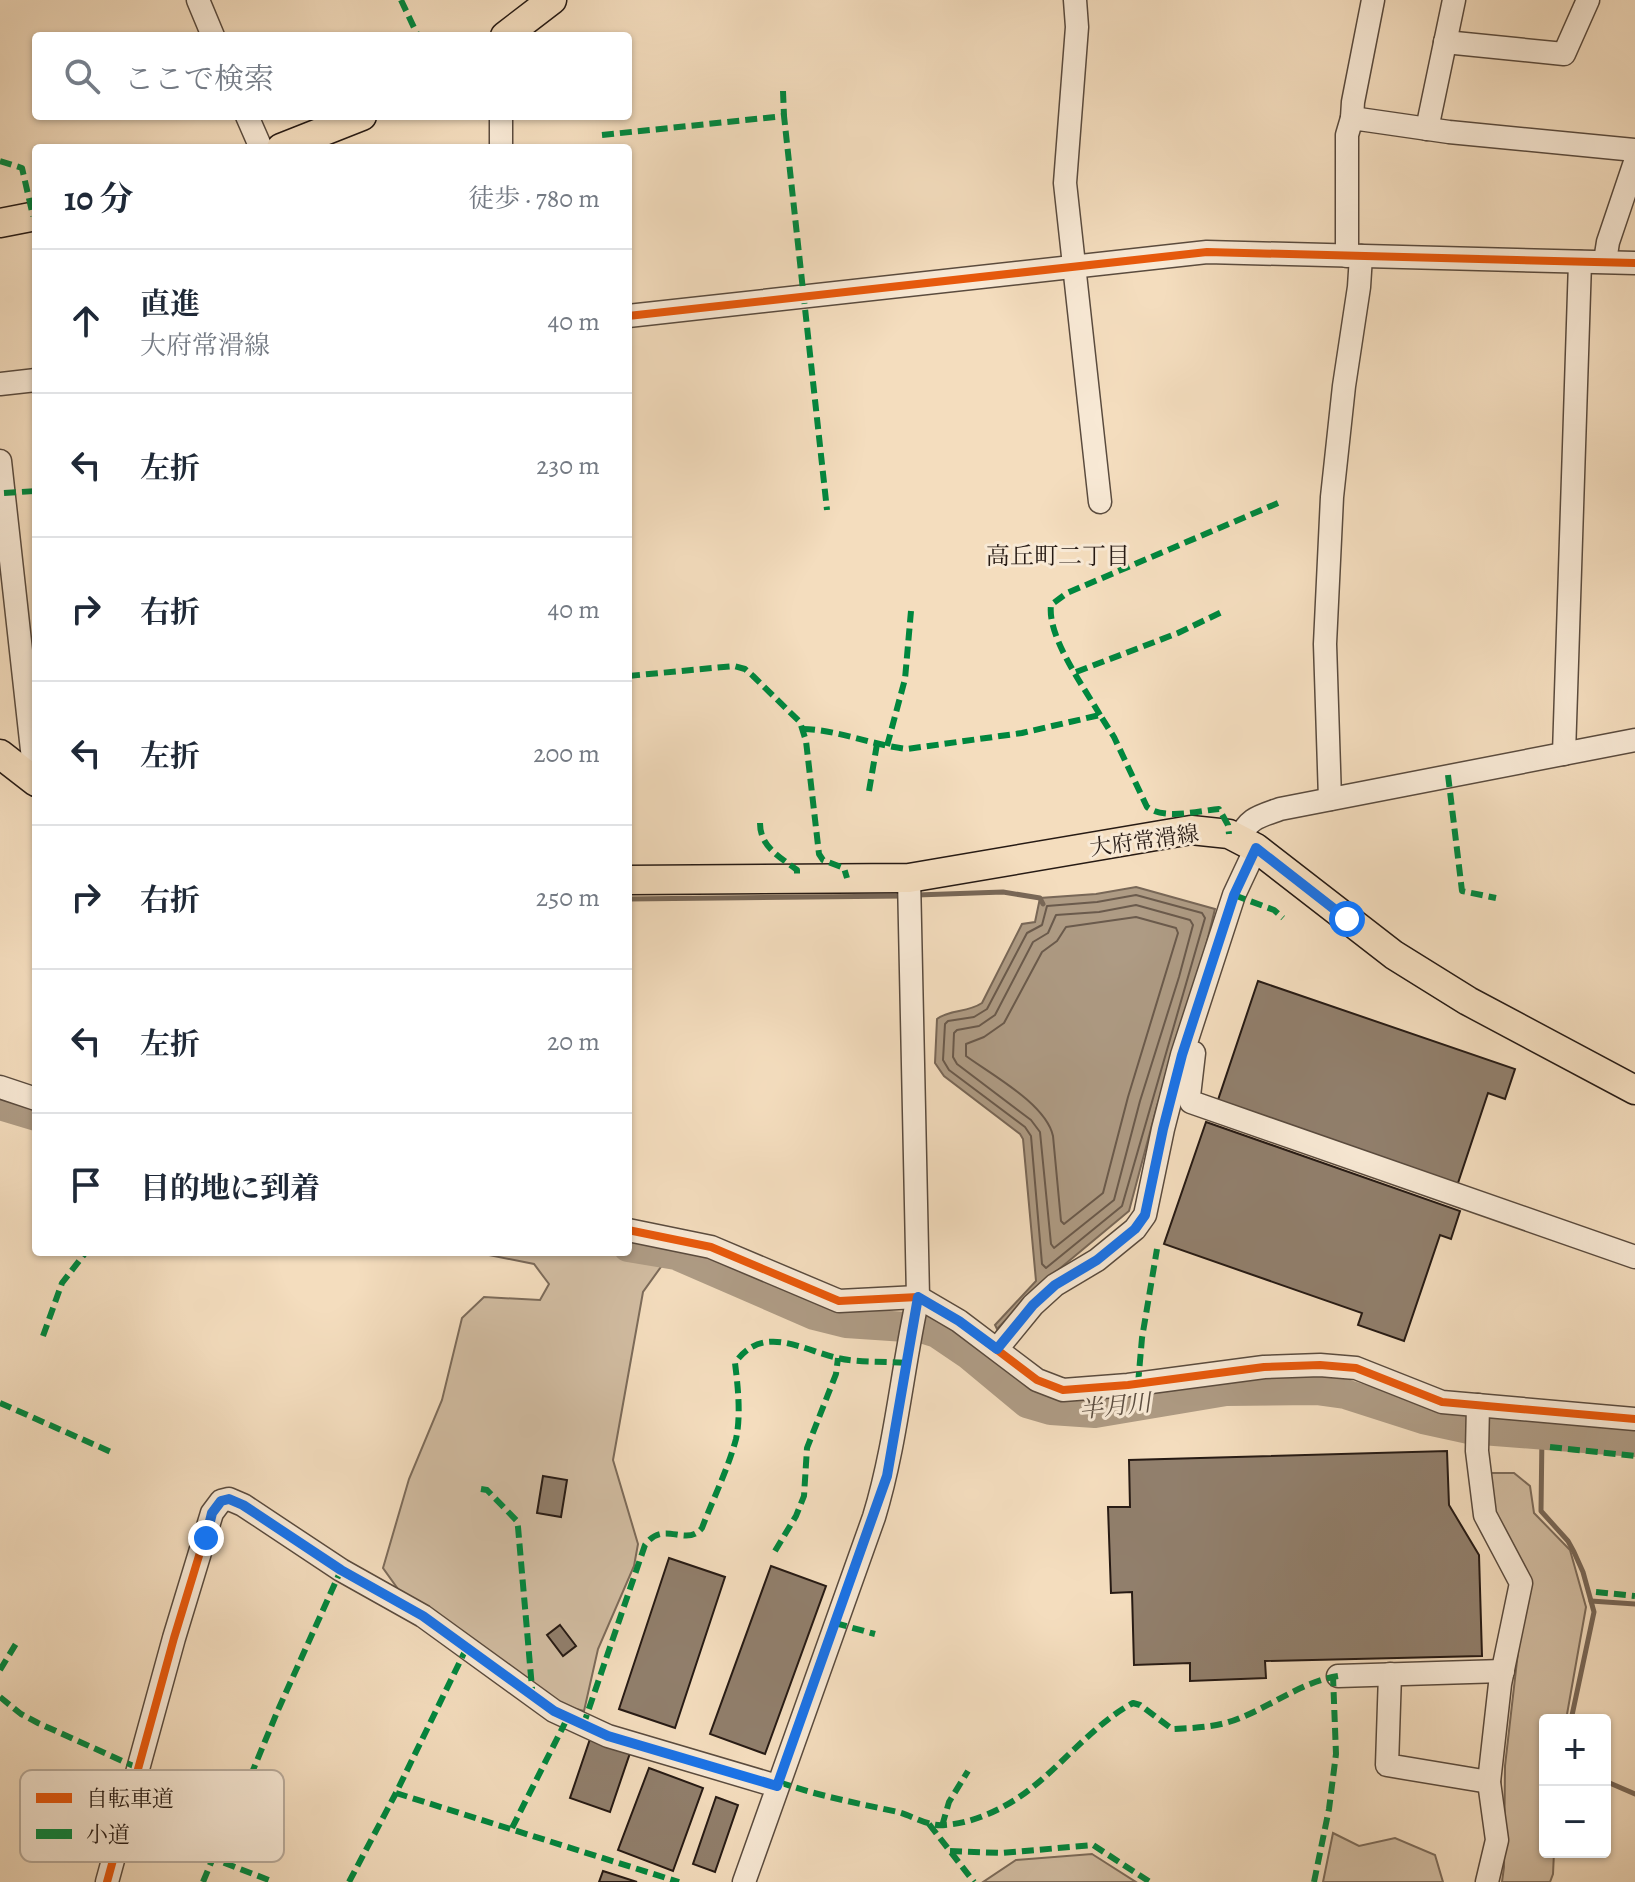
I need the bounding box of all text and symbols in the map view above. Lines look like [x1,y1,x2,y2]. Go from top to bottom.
search box [32,32,632,120]
icon: search [60,54,104,98]
text: ここで検索 [124,59,274,99]
text: 10 分 [64,175,133,222]
text: 徒歩 · 780 m [468,181,600,216]
text: 直進 [140,284,200,324]
icon: ahead [64,299,108,343]
text: 40 m [548,304,600,339]
text: 大府常滑線 [140,328,270,363]
icon: left [64,443,108,487]
text: 左折 [140,448,200,488]
text: 230 m [536,448,600,483]
district label: 高丘町二丁目 [986,540,1130,572]
icon: right [64,587,108,631]
text: 右折 [140,592,200,632]
text: 40 m [548,592,600,627]
icon: left [64,731,108,775]
text: 左折 [140,736,200,776]
text: 200 m [533,736,600,771]
street label: 大府常滑線 [1088,818,1201,863]
icon: right [64,875,108,919]
text: 右折 [140,880,200,920]
text: 250 m [536,880,600,915]
route start [1329,901,1365,937]
icon: left [64,1019,108,1063]
text: 左折 [140,1024,200,1064]
text: 20 m [547,1024,600,1059]
icon: arrive [64,1163,108,1207]
text: 目的地に到着 [140,1168,320,1208]
water label: 半月川 [1078,1386,1155,1426]
route end [188,1520,224,1556]
map controls [1539,1714,1611,1858]
button: + [1539,1714,1611,1786]
legend [20,1770,284,1862]
text: 自転車道 [86,1784,174,1814]
button: − [1539,1786,1611,1858]
text: 小道 [86,1820,130,1850]

